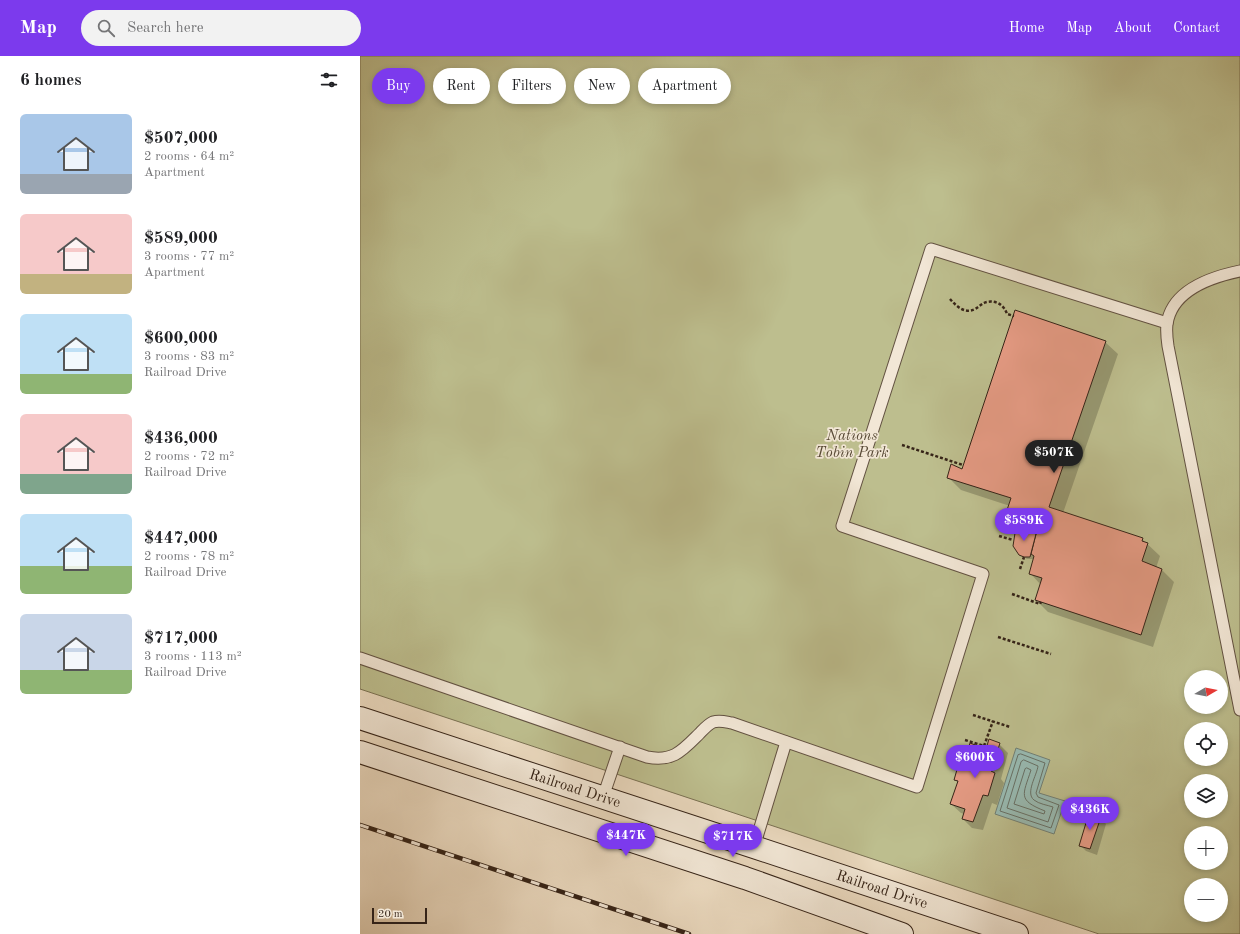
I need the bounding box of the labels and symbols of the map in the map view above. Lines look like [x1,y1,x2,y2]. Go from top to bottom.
park label: Nations Tobin Park [815,429,889,461]
pin: $507K [1026,440,1082,474]
pin: $589K [996,508,1052,542]
north arrow [1184,670,1228,714]
pin: $600K [947,745,1003,779]
street label: Railroad Drive [527,768,622,811]
pin: $436K [1062,797,1118,831]
pin: $447K [598,823,654,857]
pin: $717K [705,824,761,858]
street label: Railroad Drive [834,869,929,912]
scale bar [372,906,427,925]

